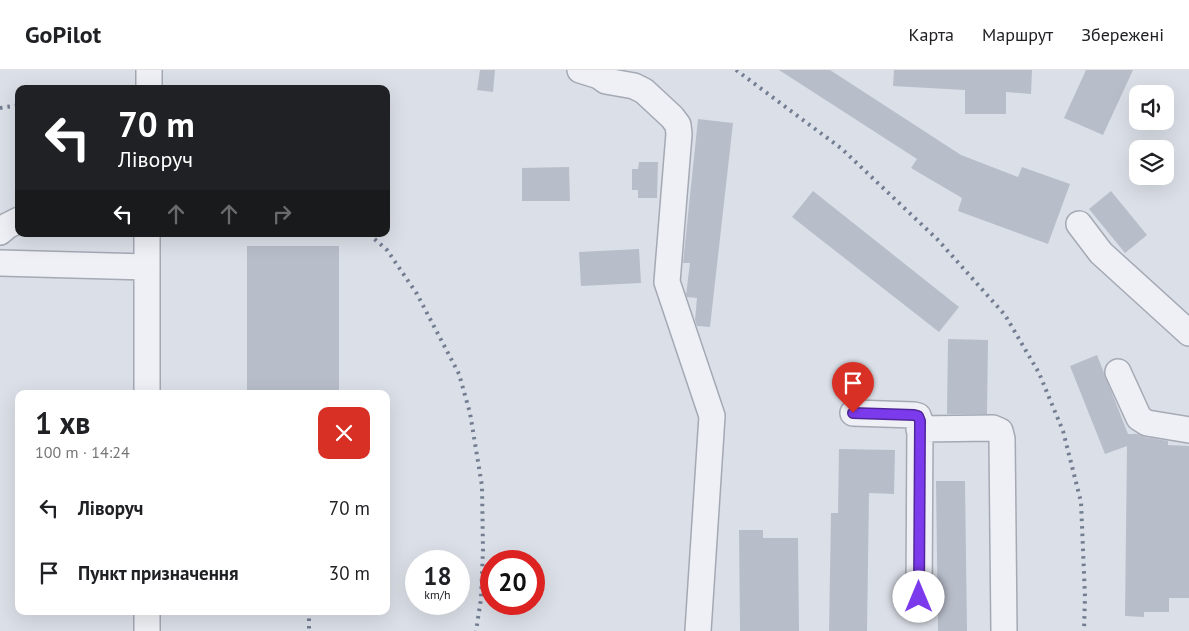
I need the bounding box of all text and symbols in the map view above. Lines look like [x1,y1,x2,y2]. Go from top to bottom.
text: GoPilot [25,19,101,50]
text: Карта [909,23,954,46]
text: Маршрут [982,23,1053,46]
text: Збережені [1081,23,1164,46]
map controls [1129,85,1174,185]
button: sound [1129,85,1174,130]
text: 70 m [118,101,195,147]
icon: left [35,105,100,170]
button: layers [1129,140,1174,185]
text: Ліворуч [118,145,193,173]
icon: left [109,200,137,228]
icon: ahead [162,200,190,228]
icon: ahead [215,200,243,228]
icon: right [268,200,296,228]
pin [832,362,874,413]
icon: arrive [839,369,867,397]
text: 1 хв [35,403,91,442]
button: close [318,407,370,459]
text: 100 m · 14:24 [35,442,130,462]
icon: left [35,494,63,522]
text: Ліворуч [78,496,143,520]
text: 70 m [329,496,370,520]
speed limit sign: 20 [480,550,545,615]
icon: arrive [35,559,63,587]
text: 18 [423,560,452,592]
text: Пункт призначення [78,561,239,585]
text: 30 m [329,561,370,585]
position arrow [892,570,944,622]
text: km/h [424,587,451,602]

